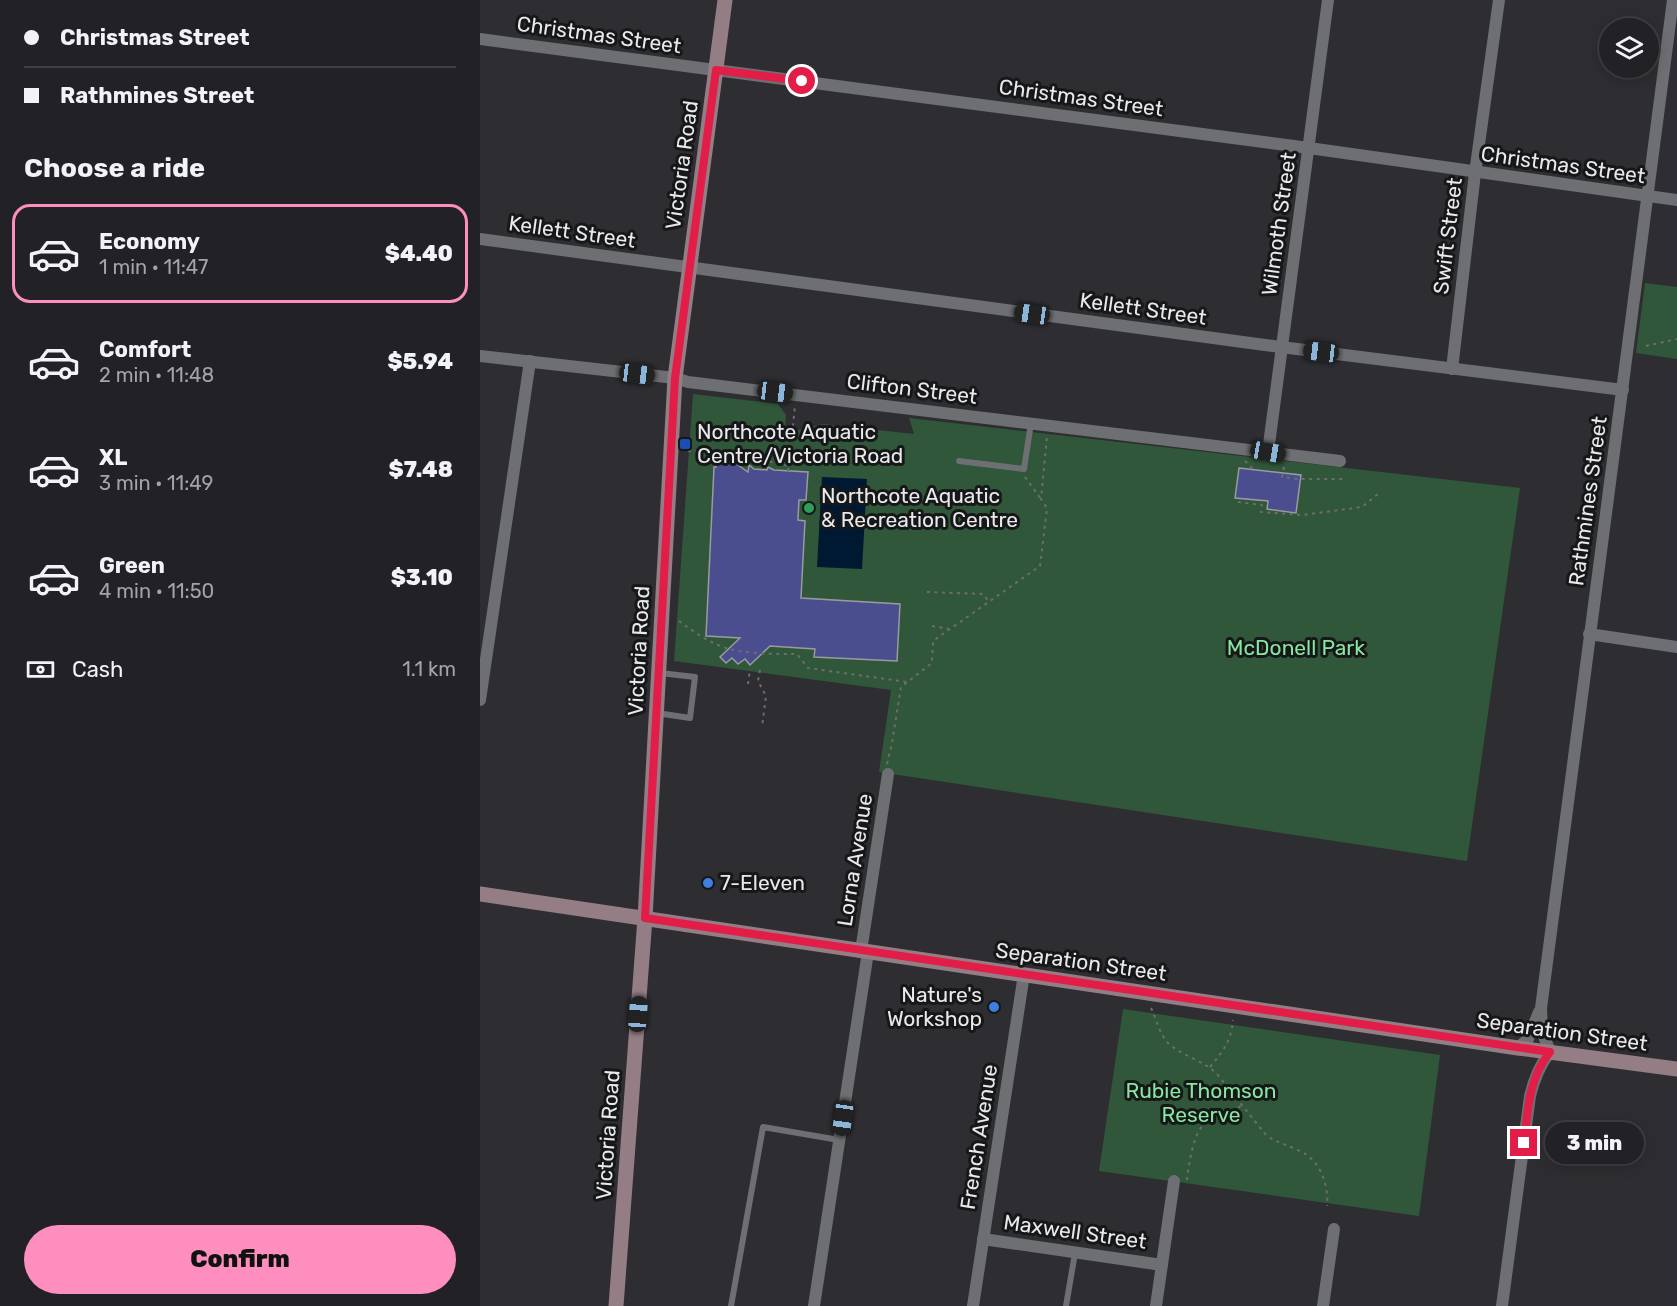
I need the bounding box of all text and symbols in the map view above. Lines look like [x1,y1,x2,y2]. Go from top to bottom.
street label: Christmas Street [515,11,683,58]
map controls [1599,18,1659,78]
button: layers [1599,18,1659,78]
text: Christmas Street [60,24,250,51]
route start [788,67,815,94]
street label: Christmas Street [997,74,1165,121]
text: Rathmines Street [60,82,254,109]
street label: Victoria Road [660,99,703,231]
street label: Christmas Street [1479,141,1647,188]
street label: Wilmoth Street [1256,151,1301,297]
text: Choose a ride [24,152,205,184]
street label: Swift Street [1428,176,1467,296]
street label: Kellett Street [507,210,637,253]
icon: car [27,227,81,281]
text: Economy [99,228,200,255]
text: $4.40 [385,240,453,267]
text: 1 min · 11:47 [99,255,208,279]
street label: Kellett Street [1078,287,1208,330]
car [1013,303,1051,325]
icon: car [27,335,81,389]
text: Comfort [99,336,191,363]
car [1302,341,1340,363]
text: $5.94 [387,348,453,375]
text: 2 min · 11:48 [99,363,214,387]
car [618,363,656,385]
street label: Clifton Street [845,368,979,409]
car [756,381,794,403]
street label: Rathmines Street [1563,414,1612,587]
place label: Northcote Aquatic Centre/Victoria Road [697,419,903,468]
marker: Northcote Aquatic Centre/Victoria Road [678,437,692,451]
car [1249,440,1287,464]
icon: car [27,443,81,497]
text: XL [99,444,127,471]
text: $7.48 [388,456,453,483]
text: 3 min · 11:49 [99,471,213,495]
place label: Northcote Aquatic & Recreation Centre [821,483,1018,532]
marker: Northcote Aquatic & Recreation Centre [802,501,816,515]
icon: car [27,551,81,605]
text: Green [99,552,165,579]
text: $3.10 [391,564,453,591]
text: 4 min · 11:50 [99,579,214,603]
street label: Victoria Road [623,585,654,717]
park label: McDonell Park [1227,635,1365,660]
icon: cash [24,653,57,686]
text: Cash [72,656,123,683]
text: 1.1 km [402,657,456,681]
street label: Lorna Avenue [832,792,877,928]
place label: 7-Eleven [720,870,805,895]
marker: 7-Eleven [701,876,715,890]
street label: Separation Street [994,937,1168,986]
place label: Nature's Workshop [887,982,982,1031]
car [628,995,648,1033]
marker: Nature's Workshop [987,1000,1001,1014]
street label: Separation Street [1475,1007,1649,1056]
street label: French Avenue [955,1062,1002,1211]
street label: Victoria Road [590,1069,625,1201]
park label: Rubie Thomson Reserve [1125,1078,1277,1127]
car [832,1099,854,1137]
callout: 3 min [1545,1122,1644,1164]
route end [1510,1129,1537,1156]
text: 3 min [1567,1131,1622,1155]
street label: Maxwell Street [1002,1209,1148,1254]
button: Confirm [24,1225,456,1294]

